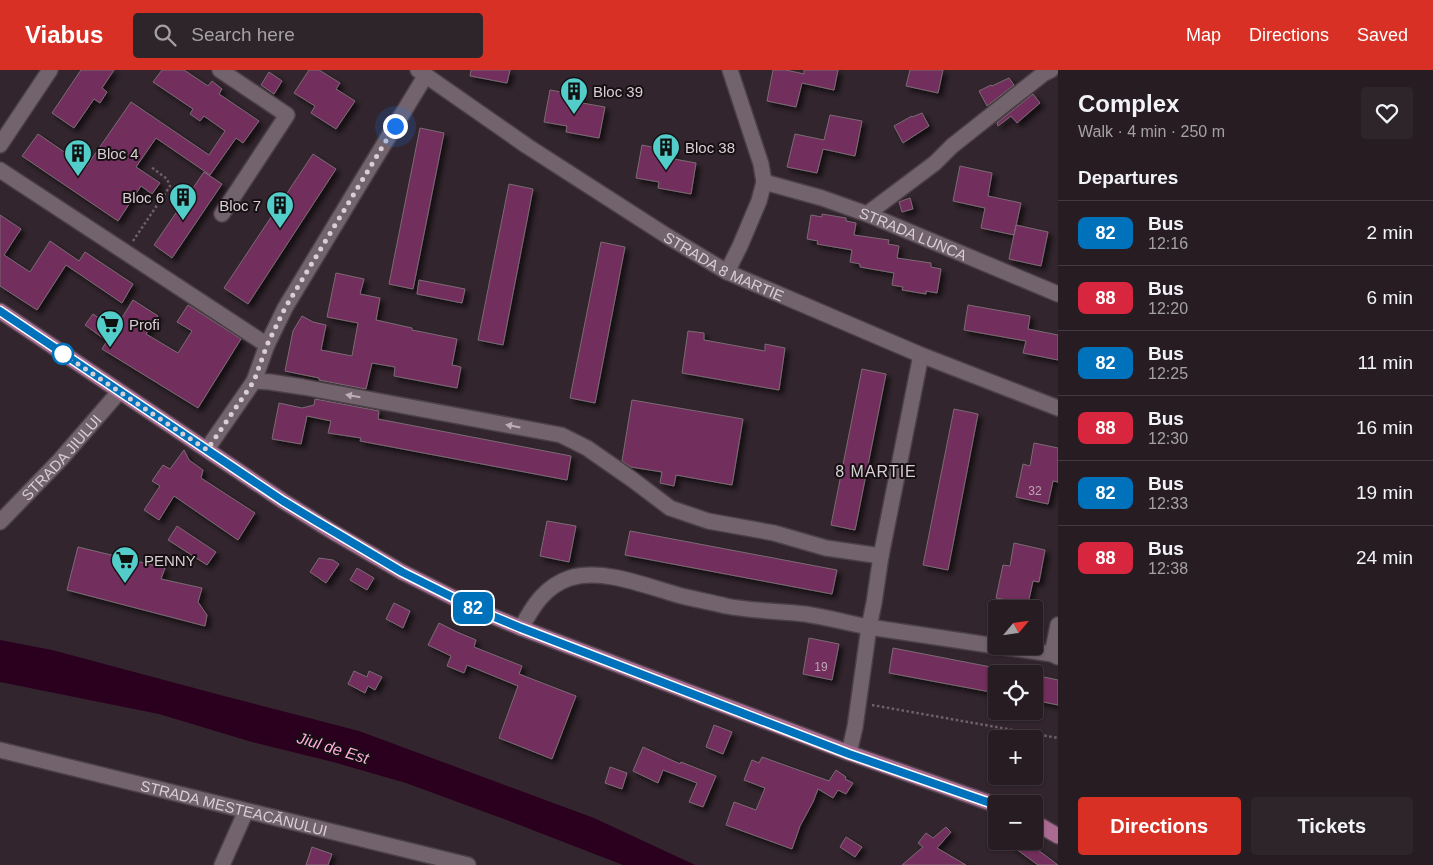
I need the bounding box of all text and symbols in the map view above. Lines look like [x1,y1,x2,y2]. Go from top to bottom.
search box [133,13,483,58]
text: Viabus [25,21,103,48]
icon: search [151,21,179,49]
text: Search here [191,24,295,45]
text: Map [1186,25,1221,45]
text: Directions [1249,25,1329,45]
text: Saved [1357,25,1408,45]
building icon: Bloc 39 [559,76,589,115]
place label: Bloc 39 [593,83,643,100]
button: heart [1361,87,1413,139]
text: Complex [1078,90,1179,117]
your location [383,114,408,139]
text: Walk · 4 min · 250 m [1078,123,1225,140]
building icon: Bloc 38 [651,132,681,171]
building icon: Bloc 4 [63,138,93,177]
place label: Bloc 38 [685,139,735,156]
place label: Bloc 4 [97,145,139,162]
text: Departures [1078,167,1178,188]
building icon: Bloc 6 [168,182,198,221]
place label: Bloc 6 [122,189,164,206]
building icon: Bloc 7 [265,190,295,229]
place label: Bloc 7 [219,197,261,214]
street label: STRADA LUNCA [857,203,970,263]
text: Bus [1148,213,1184,234]
text: 2 min [1367,222,1413,243]
text: 82 [1095,223,1116,243]
street label: STRADA 8 MARTIE [661,228,787,304]
text: 12:16 [1148,235,1188,252]
text: Bus [1148,278,1184,299]
text: 6 min [1367,287,1413,308]
text: 88 [1095,288,1116,308]
text: 12:20 [1148,300,1188,317]
supermarket icon: Profi [95,309,125,348]
place label: Profi [129,316,160,333]
unlabelled marker [52,343,74,365]
text: Bus [1148,343,1184,364]
text: 11 min [1357,352,1413,373]
text: 82 [1095,353,1116,373]
text: 12:25 [1148,365,1188,382]
one-way arrow [345,392,361,400]
text: Bus [1148,408,1184,429]
street label: STRADA JIULUI [17,411,104,504]
text: 16 min [1356,417,1413,438]
text: 88 [1095,418,1116,438]
one-way arrow [505,422,521,430]
text: 12:30 [1148,430,1188,447]
district label: 8 MARTIE [835,463,917,480]
text: Bus [1148,473,1184,494]
text: 19 min [1356,482,1413,503]
text: 82 [1095,483,1116,503]
house number: 32 [1028,484,1042,498]
text: 12:33 [1148,495,1188,512]
text: Bus [1148,538,1184,559]
supermarket icon: PENNY [110,545,140,584]
text: 24 min [1356,547,1413,568]
text: 88 [1095,548,1116,568]
place label: PENNY [144,552,196,569]
text: 12:38 [1148,560,1188,577]
line badge: 82 [450,592,496,624]
text: 82 [463,598,483,618]
north arrow [988,600,1042,655]
map controls [988,600,1043,850]
house number: 19 [814,660,828,674]
button: locate [988,665,1043,720]
water label: Jiul de Est [294,729,371,767]
button: + [988,730,1043,785]
street label: STRADA MESTEACĂNULUI [139,776,329,839]
button: − [988,795,1043,850]
button: Directions [1078,797,1241,855]
button: Tickets [1251,797,1413,855]

